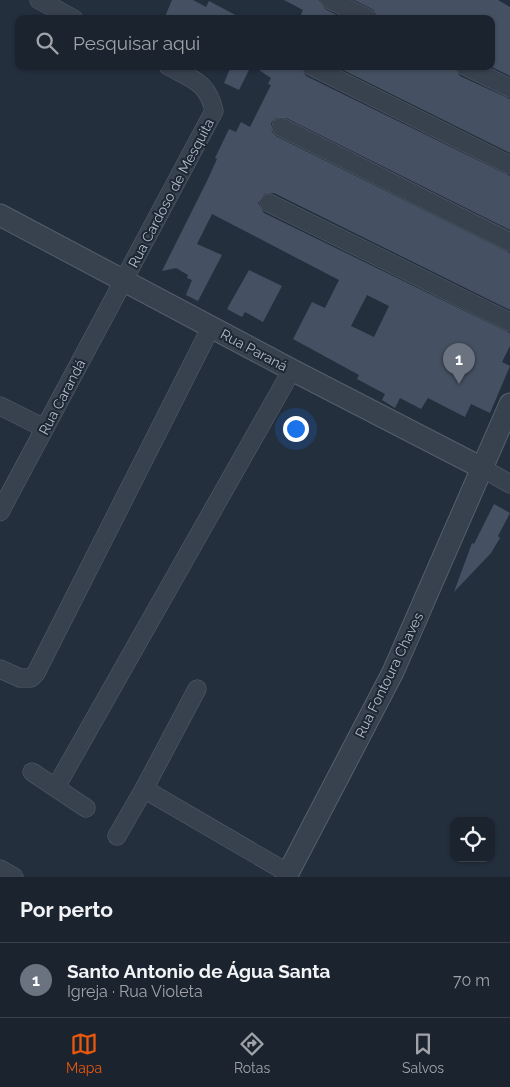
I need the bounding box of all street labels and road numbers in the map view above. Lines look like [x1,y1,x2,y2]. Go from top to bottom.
street label: Rua Cardoso de Mesquita [125,116,217,270]
street label: Rua Paraná [218,326,290,374]
street label: Rua Carandá [35,357,89,437]
street label: Rua Fontoura Chaves [352,610,426,740]

